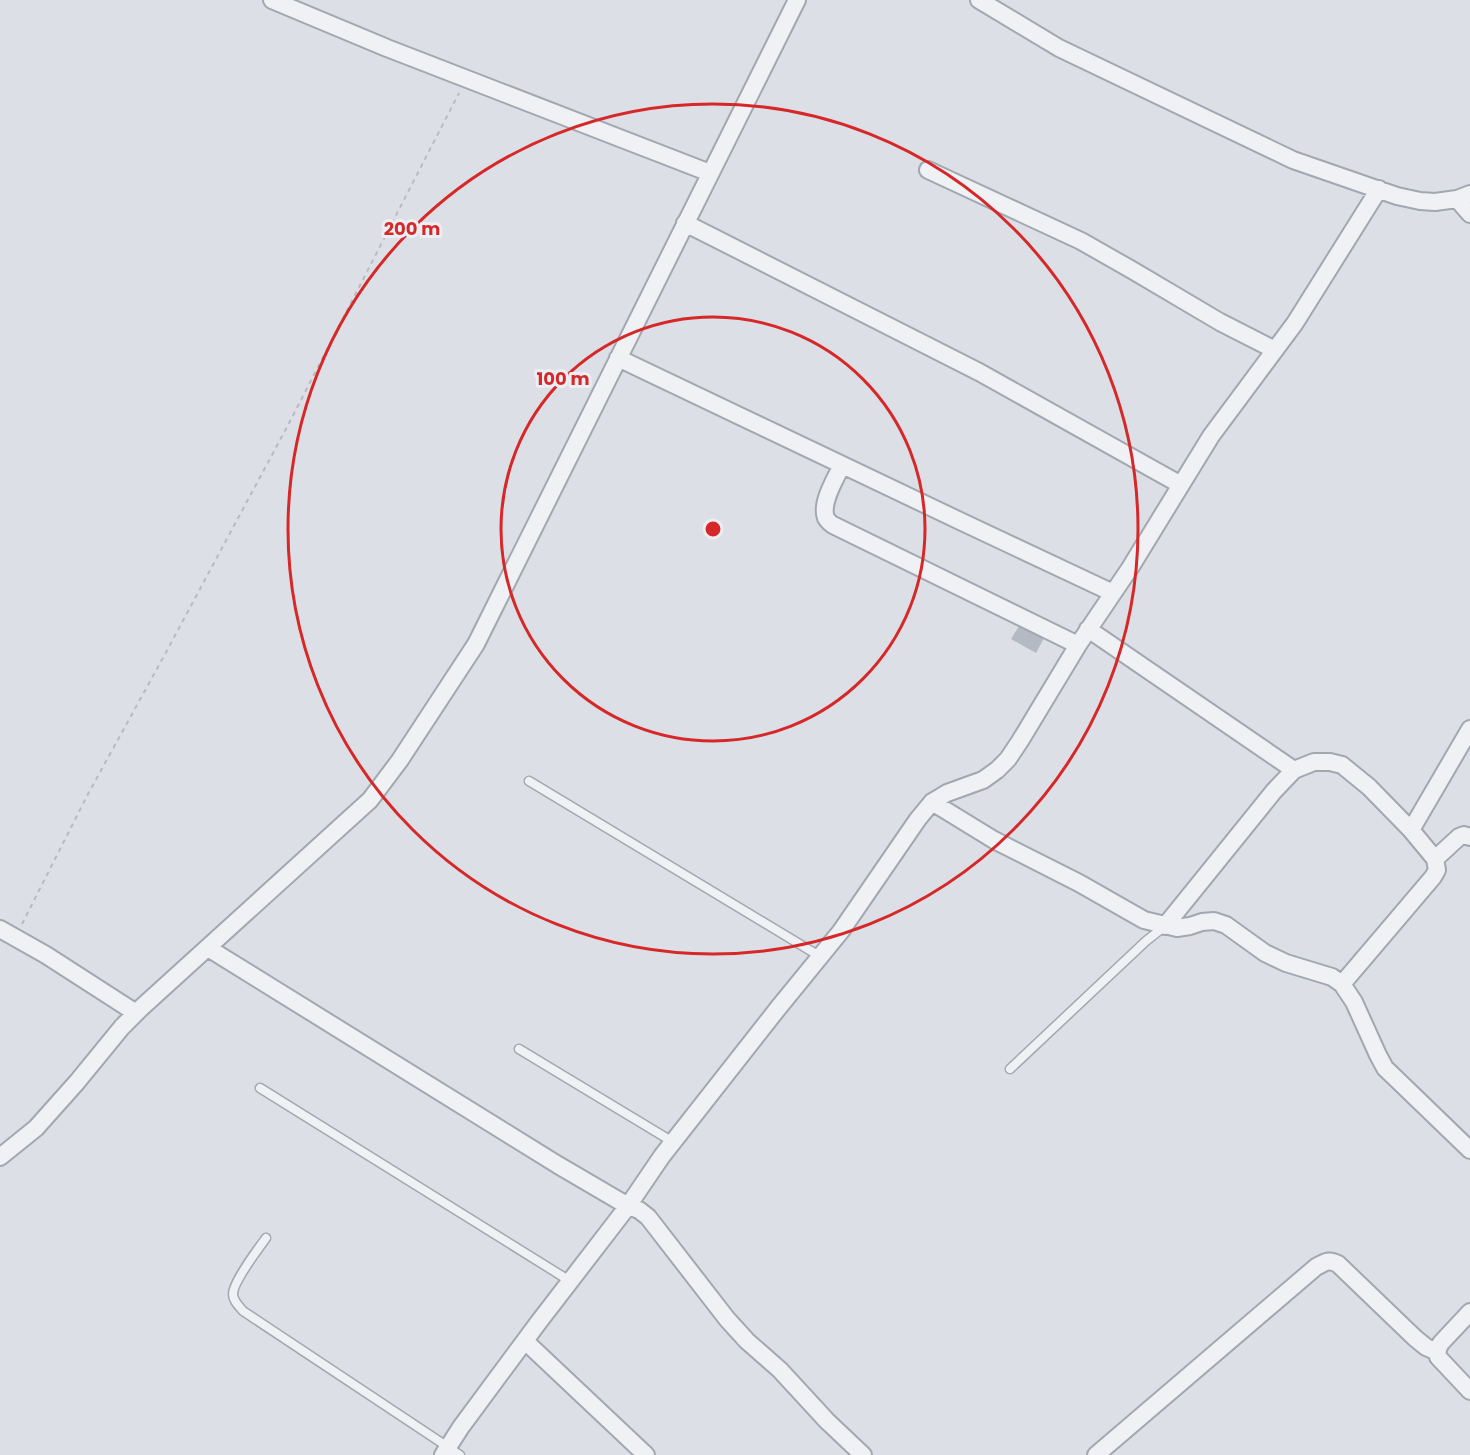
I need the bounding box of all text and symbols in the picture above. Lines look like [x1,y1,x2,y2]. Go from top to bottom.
text: 200 m [384,216,440,241]
text: 100 m [536,366,590,391]
centre of rings [703,519,723,539]

